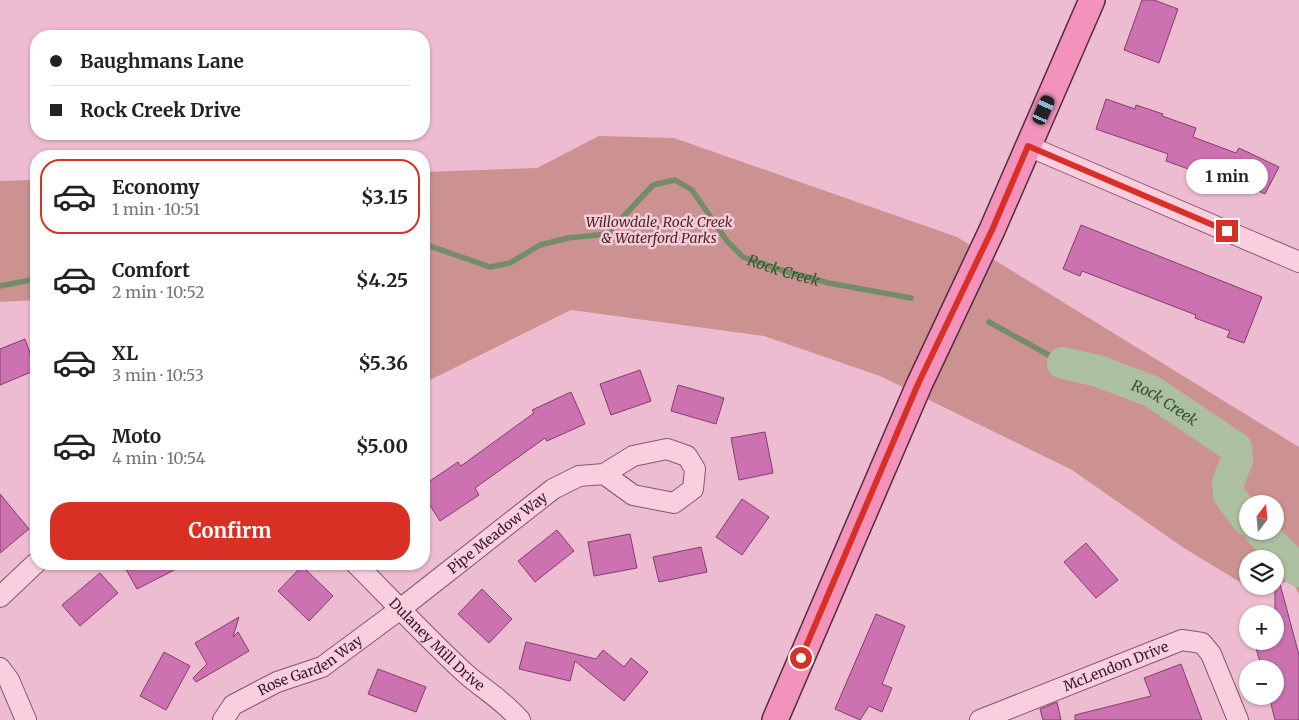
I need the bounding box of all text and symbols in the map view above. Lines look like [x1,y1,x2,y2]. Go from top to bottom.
text: Baughmans Lane [80,49,244,73]
car [1031,93,1056,127]
text: Rock Creek Drive [80,98,241,122]
callout: 1 min [1186,158,1268,194]
text: 1 min [1205,166,1249,186]
icon: car [52,174,97,219]
text: Economy [112,175,200,199]
text: $3.15 [361,185,408,209]
text: 1 min · 10:51 [112,199,200,219]
park label: Willowdale, Rock Creek & Waterford Parks [586,213,733,247]
route end [1216,220,1238,242]
water label: Rock Creek [745,250,823,290]
icon: car [52,257,97,302]
text: Comfort [112,258,190,282]
text: $4.25 [356,268,408,292]
text: 2 min · 10:52 [112,282,205,302]
icon: car [52,340,97,385]
text: XL [112,341,138,365]
text: $5.36 [358,351,408,375]
text: 3 min · 10:53 [112,365,204,385]
water label: Rock Creek [1129,375,1202,430]
icon: car [52,423,97,468]
text: Moto [112,424,161,448]
text: $5.00 [356,434,408,458]
text: 4 min · 10:54 [112,448,206,468]
street label: Pipe Meadow Way [444,487,552,578]
north arrow [1239,495,1284,540]
map controls [1239,495,1284,705]
button: Confirm [50,502,410,560]
button: layers [1239,550,1284,595]
street label: Dulaney Mill Drive [385,594,488,695]
button: + [1239,605,1284,650]
street label: Rose Garden Way [254,631,367,700]
street label: McLendon Drive [1061,637,1171,695]
route start [790,647,812,669]
button: − [1239,660,1284,705]

